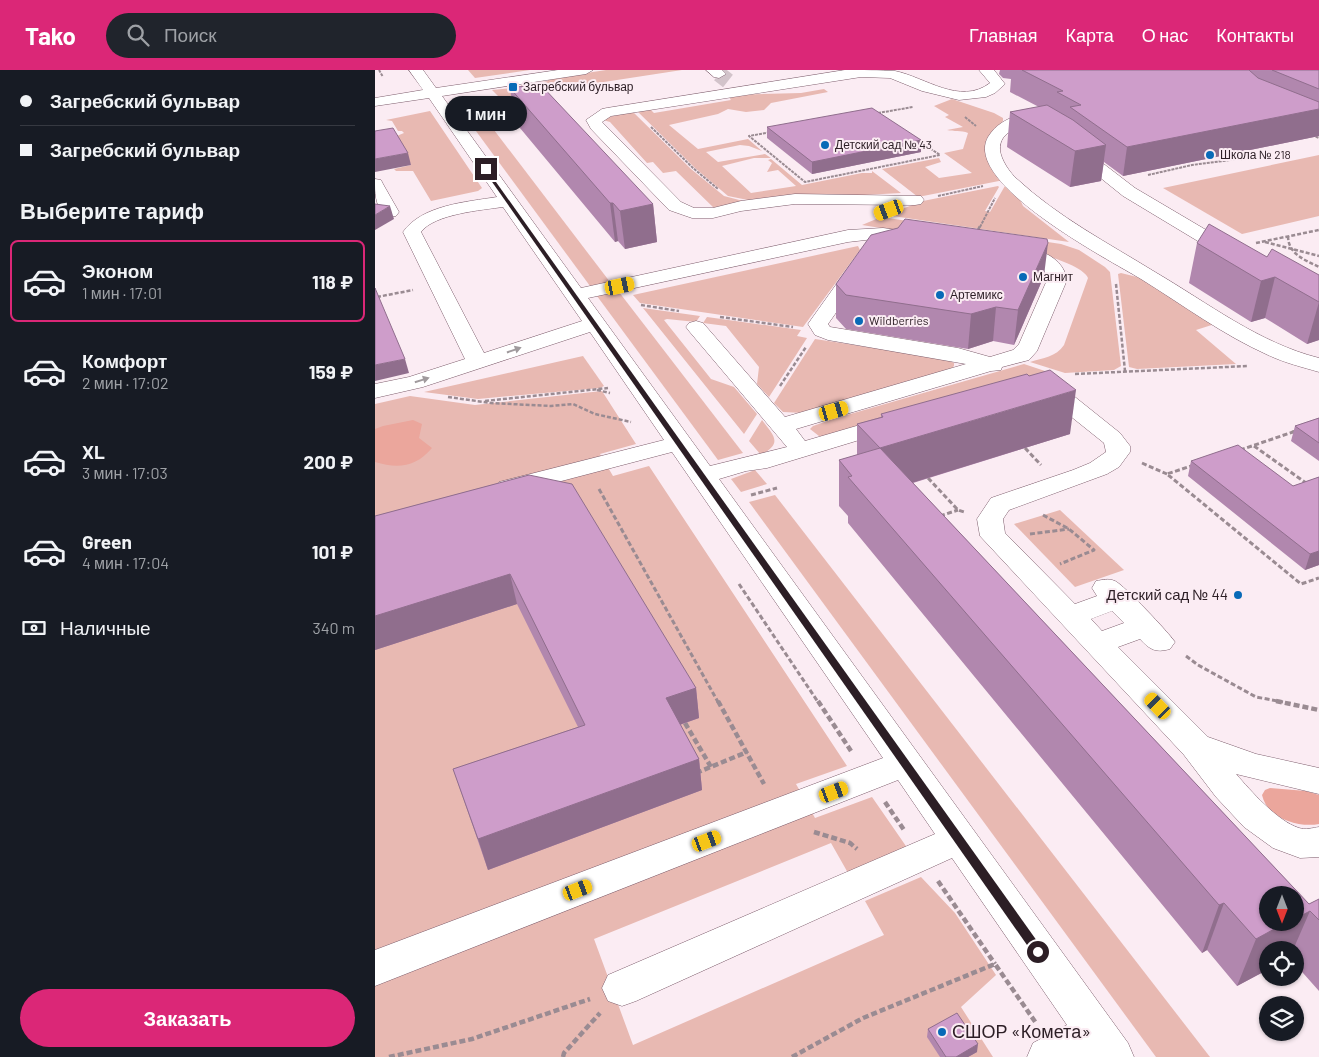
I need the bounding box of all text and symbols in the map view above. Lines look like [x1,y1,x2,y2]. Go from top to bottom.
search box [106,13,456,58]
text: Tako [25,21,76,50]
icon: search [124,21,152,49]
text: Поиск [164,23,217,46]
text: Главная [969,24,1038,46]
text: Карта [1066,24,1114,46]
text: О нас [1142,24,1188,46]
text: Контакты [1216,24,1294,46]
place label: Загребский бульвар [523,79,634,94]
marker: Загребский бульвар [507,81,519,93]
text: Загребский бульвар [50,89,240,112]
callout: 1 мин [445,97,527,132]
text: 1 мин [466,104,506,123]
place label: Детский сад № 43 [835,137,932,152]
text: Загребский бульвар [50,138,240,161]
marker: Детский сад № 43 [819,139,831,151]
place label: Школа № 218 [1220,147,1291,161]
marker: Школа № 218 [1204,149,1216,161]
route end [475,158,497,180]
text: Выберите тариф [20,197,204,223]
car [872,198,905,222]
icon: car [22,259,67,304]
text: Эконом [82,259,153,282]
place label: Магнит [1033,269,1074,283]
text: 118 ₽ [312,270,353,293]
marker: Магнит [1017,271,1029,283]
car [603,276,636,296]
text: 1 мин · 17:01 [82,283,162,302]
place label: Артемикс [950,287,1003,302]
marker: Артемикс [934,289,946,301]
place label: Wildberries [869,313,929,327]
marker: Wildberries [853,315,865,327]
one-way arrow [506,346,521,353]
icon: car [22,349,67,394]
text: Комфорт [82,349,167,372]
text: 159 ₽ [309,360,353,383]
text: 2 мин · 17:02 [82,373,169,392]
one-way arrow [415,375,430,383]
car [817,400,850,422]
icon: car [22,439,67,484]
text: XL [82,440,105,463]
text: 200 ₽ [304,450,353,473]
text: 3 мин · 17:03 [82,463,168,482]
icon: car [22,529,67,574]
text: Green [82,530,132,553]
text: 101 ₽ [312,540,353,563]
text: 4 мин · 17:04 [82,553,169,572]
place label: Детский сад № 44 [1106,585,1228,603]
marker: Детский сад № 44 [1232,589,1244,601]
icon: cash [20,614,48,642]
text: Наличные [60,616,151,639]
text: 340 m [312,618,355,637]
car [1142,690,1173,722]
car [817,780,850,804]
car [690,829,723,853]
car [561,878,594,902]
north arrow [1259,886,1304,931]
map controls [1259,886,1304,1041]
route start [1027,941,1049,963]
button: locate [1259,941,1304,986]
button: Заказать [20,989,355,1047]
button: layers [1259,996,1304,1041]
place label: СШОР «Комета» [952,1020,1091,1042]
marker: СШОР «Комета» [936,1026,948,1038]

